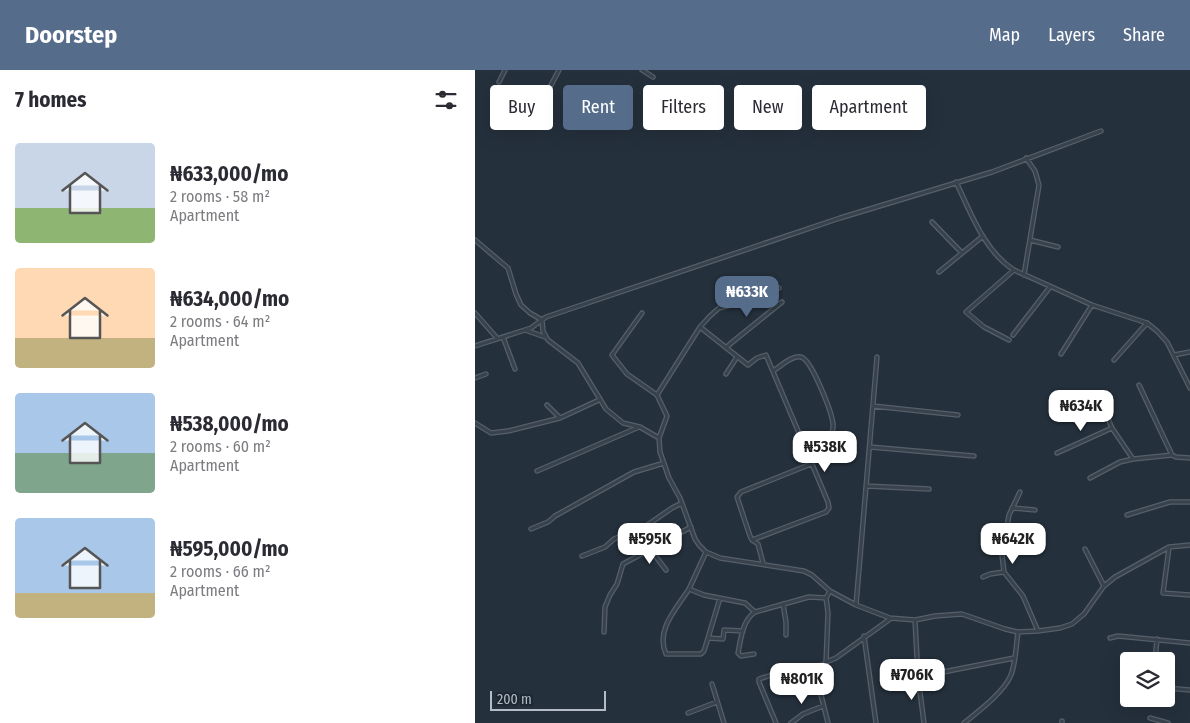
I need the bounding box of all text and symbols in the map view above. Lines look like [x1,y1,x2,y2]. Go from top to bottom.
text: Doorstep [25,21,117,49]
text: Map [989,24,1020,46]
text: Layers [1048,24,1095,46]
text: Share [1123,24,1165,46]
chip: Buy [490,85,553,130]
chip: Rent [563,85,633,130]
chip: Filters [643,85,724,130]
chip: New [734,85,802,130]
chip: Apartment [812,85,926,130]
icon: filters [432,86,460,114]
text: 7 homes [15,87,86,113]
text: ₦633,000/mo [170,161,288,187]
icon: home [55,163,115,223]
text: 2 rooms · 58 m² [170,187,270,206]
text: Apartment [170,206,239,225]
pin: ₦633K [712,276,782,318]
text: ₦633K [726,282,768,301]
text: ₦634,000/mo [170,286,289,312]
icon: home [55,288,115,348]
text: 2 rooms · 64 m² [170,312,270,331]
text: Apartment [170,331,239,350]
pin: ₦634K [1046,390,1116,432]
text: ₦634K [1060,396,1102,415]
text: ₦538,000/mo [170,411,289,437]
icon: home [55,413,115,473]
pin: ₦538K [790,430,860,473]
text: 2 rooms · 60 m² [170,437,271,456]
text: ₦538K [804,437,846,456]
text: Apartment [170,456,239,475]
pin: ₦595K [615,522,685,565]
pin: ₦642K [978,522,1048,565]
text: ₦595K [629,529,671,548]
text: ₦642K [992,529,1034,548]
text: ₦595,000/mo [170,536,289,562]
icon: home [55,538,115,598]
text: 2 rooms · 66 m² [170,562,270,581]
text: Apartment [170,581,239,600]
map controls [1120,652,1175,707]
button: layers [1120,652,1175,707]
pin: ₦706K [877,658,947,701]
pin: ₦801K [767,662,837,705]
text: ₦706K [891,665,933,684]
text: ₦801K [781,669,823,688]
scale bar [490,688,606,711]
text: 200 m [497,691,532,708]

